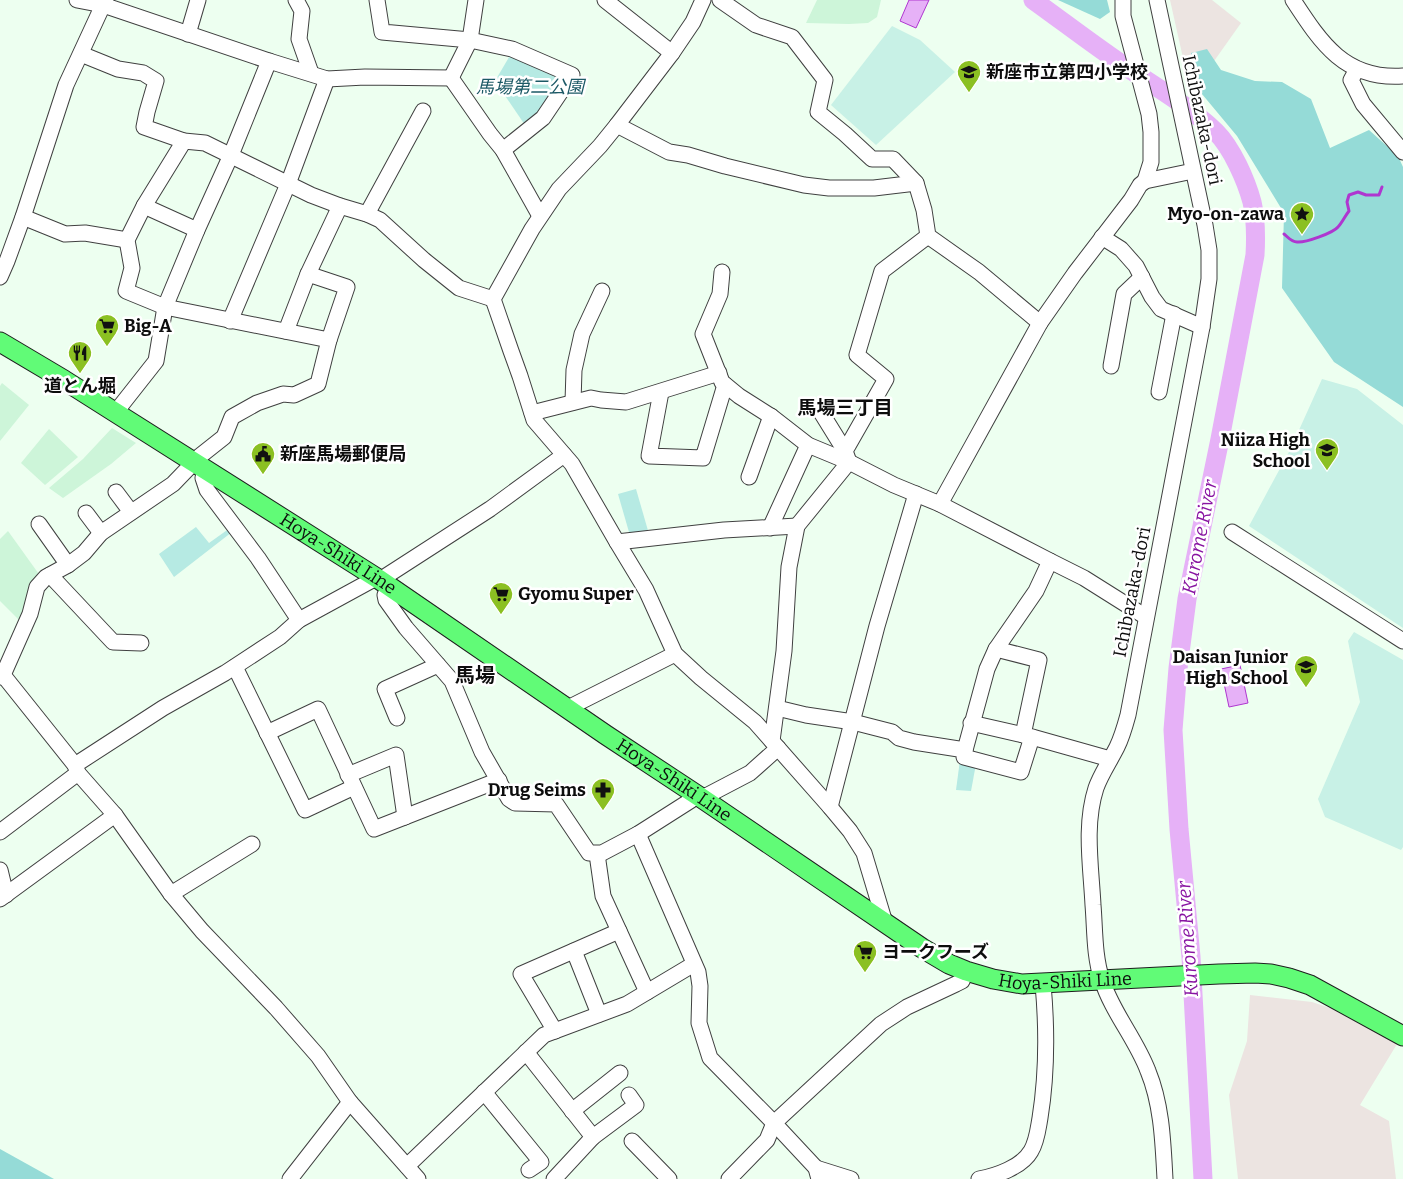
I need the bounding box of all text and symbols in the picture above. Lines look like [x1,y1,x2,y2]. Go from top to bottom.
street label: Ichibazaka-dori [1178,53,1226,187]
school or university icon: 新座市立第四小学校 [956,59,982,93]
place label: 新座市立第四小学校 [986,61,1148,83]
park label: 馬場第二公園 [476,76,587,98]
place icon: Myo-on-zawa [1289,201,1315,235]
place label: Myo-on-zawa [1167,203,1284,225]
supermarket icon: Big-A [94,313,120,347]
place label: Big-A [124,315,172,337]
restaurant icon: 道とん堀 [67,340,93,374]
place label: 道とん堀 [44,375,116,397]
district label: 馬場三丁目 [797,396,893,419]
place label: Niiza High School [1221,429,1311,472]
school or university icon: Niiza High School [1314,437,1340,471]
public building icon: 新座馬場郵便局 [250,441,276,475]
place label: 新座馬場郵便局 [280,443,406,465]
water label: Kurome River [1177,477,1222,596]
street label: Hoya-Shiki Line [276,508,401,599]
street label: Ichibazaka-dori [1109,525,1155,659]
supermarket icon: Gyomu Super [488,581,514,615]
place label: Gyomu Super [518,583,634,605]
place label: Daisan Junior High School [1172,646,1289,689]
school or university icon: Daisan Junior High School [1293,654,1319,688]
district label: 馬場 [455,663,495,687]
street label: Hoya-Shiki Line [612,734,736,826]
pharmacy icon: Drug Seims [590,777,616,811]
place label: Drug Seims [488,779,586,801]
water label: Kurome River [1172,879,1203,998]
supermarket icon: ヨークフーズ [852,939,878,973]
place label: ヨークフーズ [882,941,989,963]
street label: Hoya-Shiki Line [997,967,1132,995]

